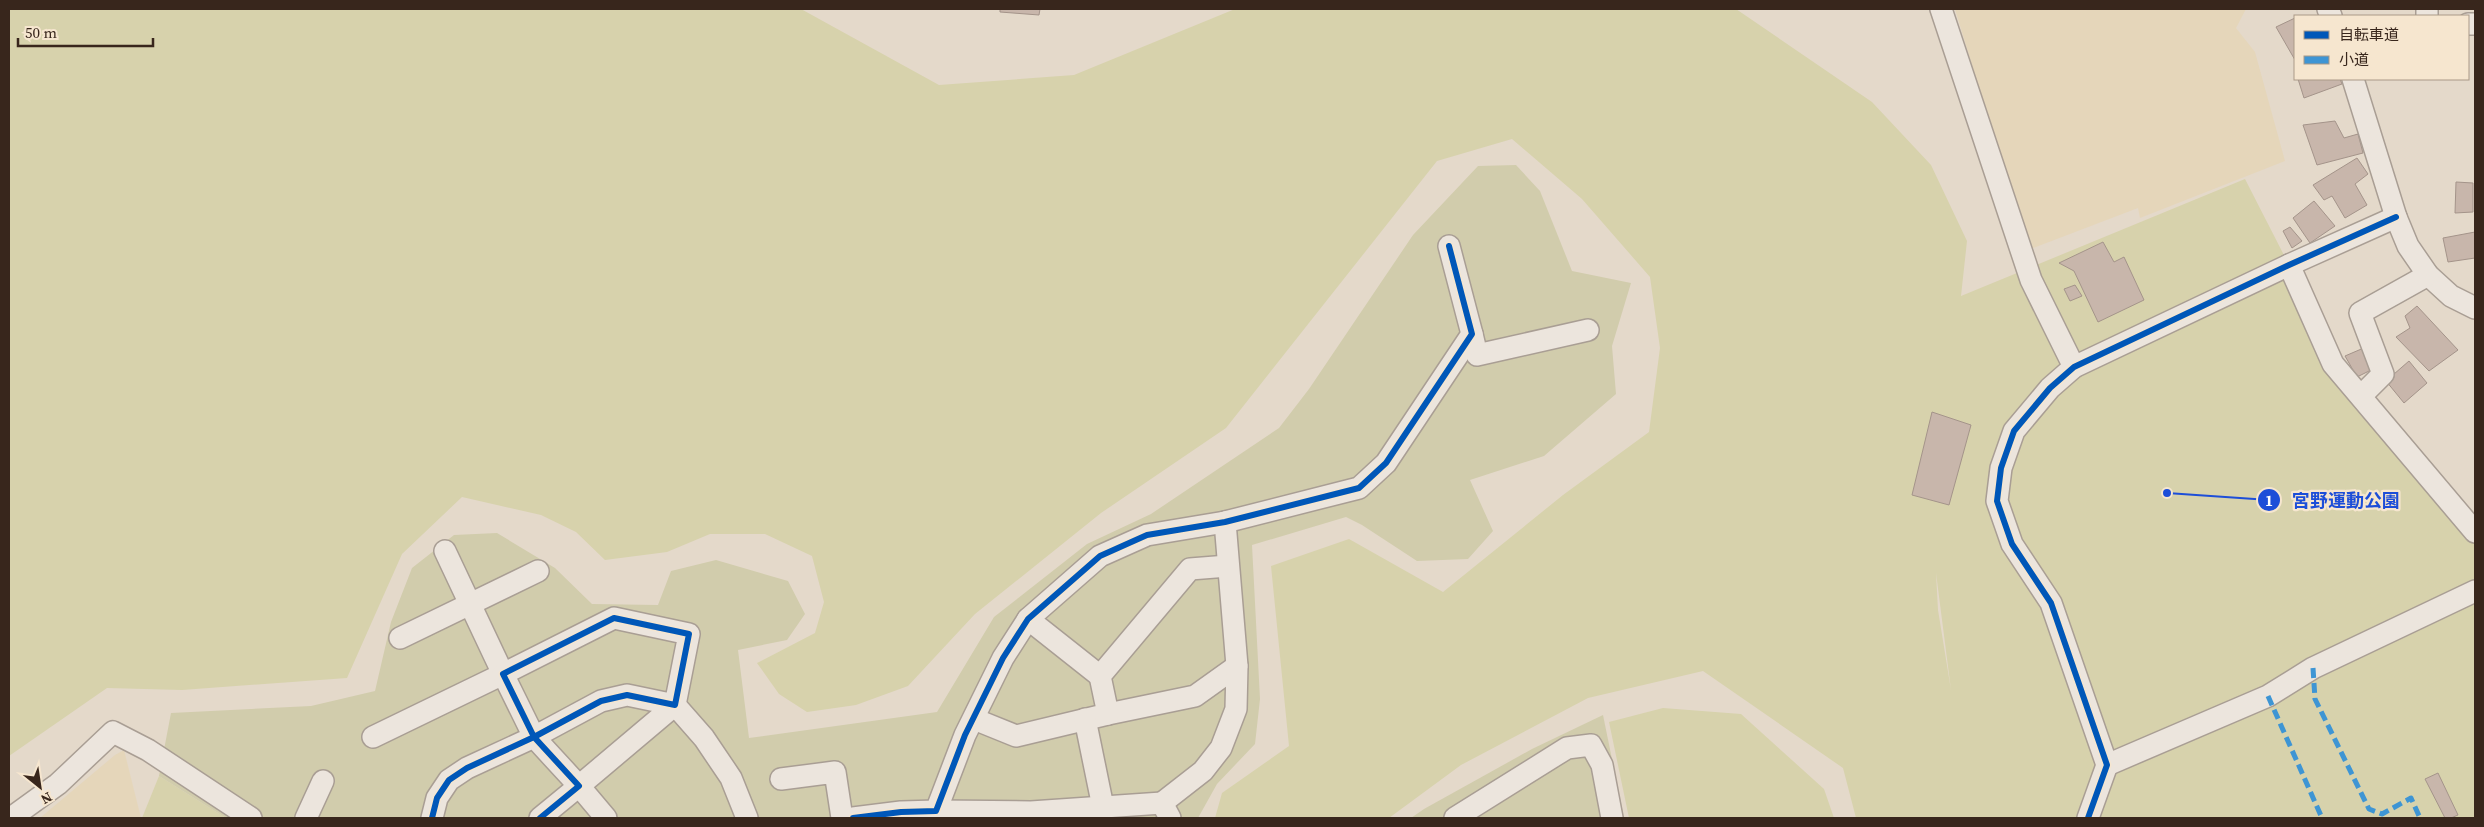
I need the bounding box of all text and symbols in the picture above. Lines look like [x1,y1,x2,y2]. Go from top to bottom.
scale bar [18,15,152,47]
legend [2294,15,2469,80]
text: 50 m [25,22,57,43]
text: 自転車道 [2339,24,2399,45]
text: 小道 [2339,49,2369,70]
callout: 宮野運動公園 [2257,484,2410,517]
text: 宮野運動公園 [2292,488,2400,513]
text: 1 [2265,490,2273,511]
north arrow [15,762,65,812]
text: N [37,787,56,809]

